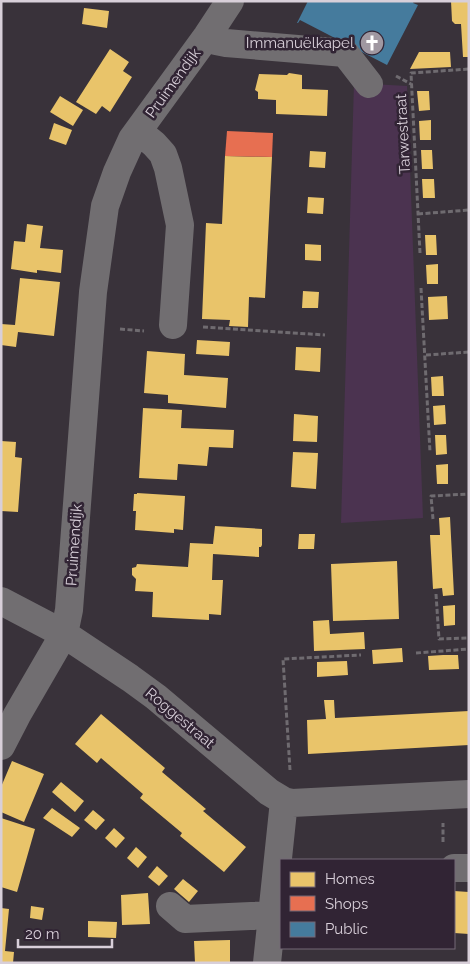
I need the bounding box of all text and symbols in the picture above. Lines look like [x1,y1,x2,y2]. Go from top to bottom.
church icon: Immanuëlkapel [359,30,385,56]
place label: Immanuëlkapel [246,34,355,52]
street label: Pruimendijk [142,44,204,121]
street label: Tarwestraat [392,93,414,175]
street label: Pruimendijk [62,503,86,587]
street label: Roggestraat [142,684,218,752]
legend [280,859,455,949]
text: Homes [325,870,375,888]
text: Shops [325,895,368,913]
scale bar [18,916,111,948]
text: Public [325,920,368,938]
text: 20 m [25,925,60,943]

